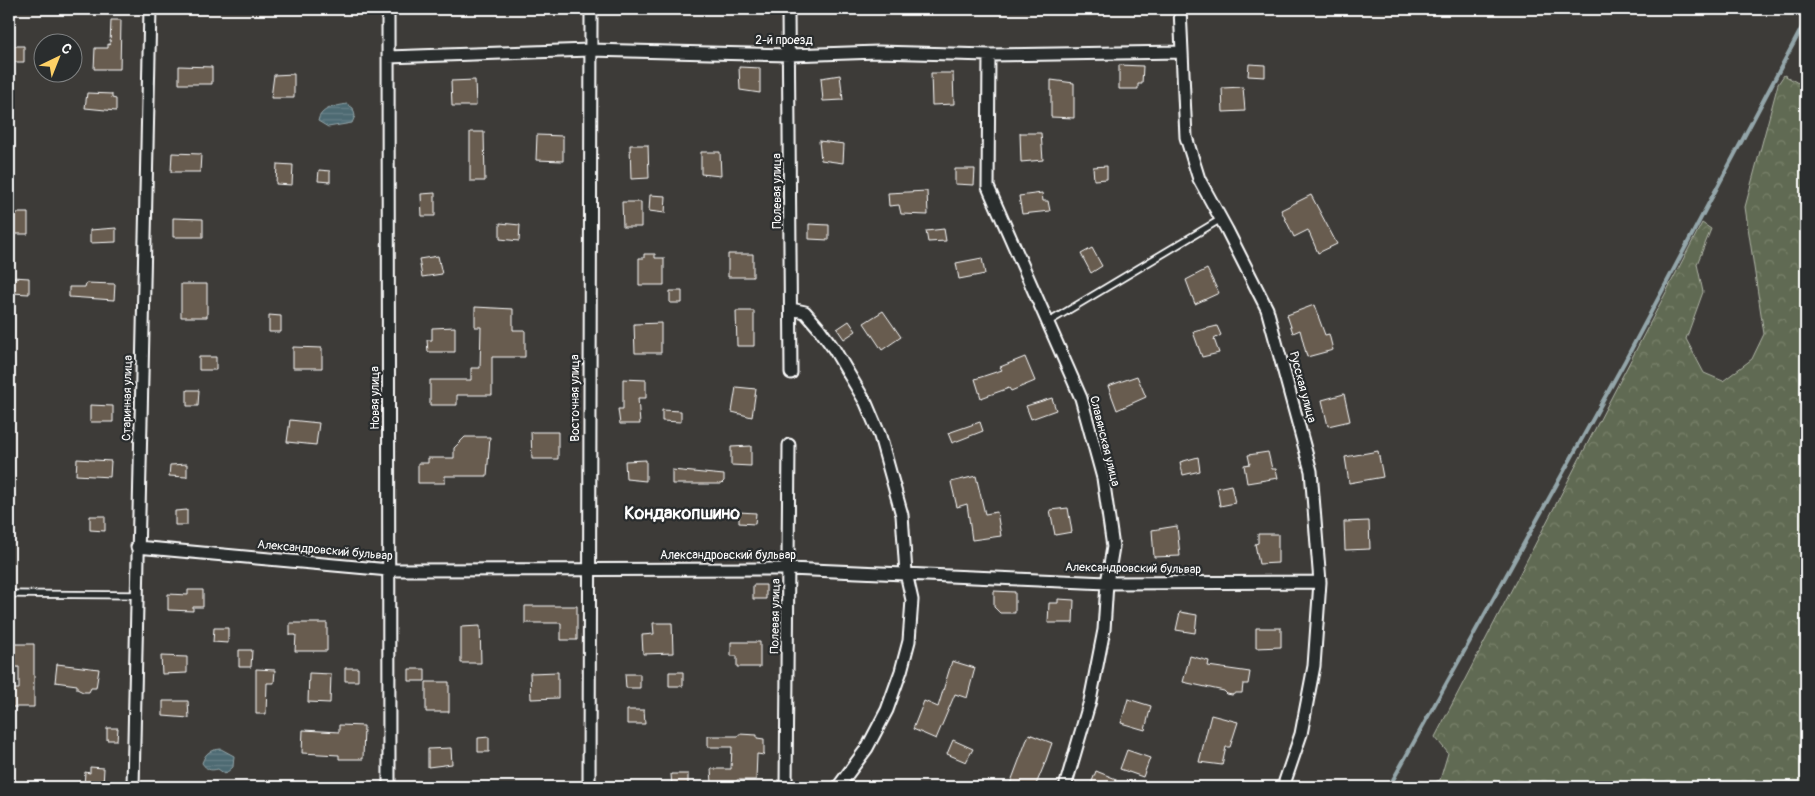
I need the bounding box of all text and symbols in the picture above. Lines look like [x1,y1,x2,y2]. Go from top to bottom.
north arrow [32,32,82,82]
street label: 2-й проезд [755,33,813,48]
text: С [58,40,76,58]
street label: Полевая улица [770,153,785,229]
street label: Русская улица [1286,350,1319,425]
street label: Восточная улица [568,354,583,442]
street label: Старинная улица [119,355,136,441]
street label: Новая улица [368,366,383,430]
street label: Славянская улица [1086,394,1123,488]
district label: Кондакопшино [624,502,740,525]
street label: Александровский бульвар [257,537,394,564]
street label: Александровский бульвар [660,548,796,563]
street label: Александровский бульвар [1065,560,1201,577]
street label: Полевая улица [767,578,784,654]

